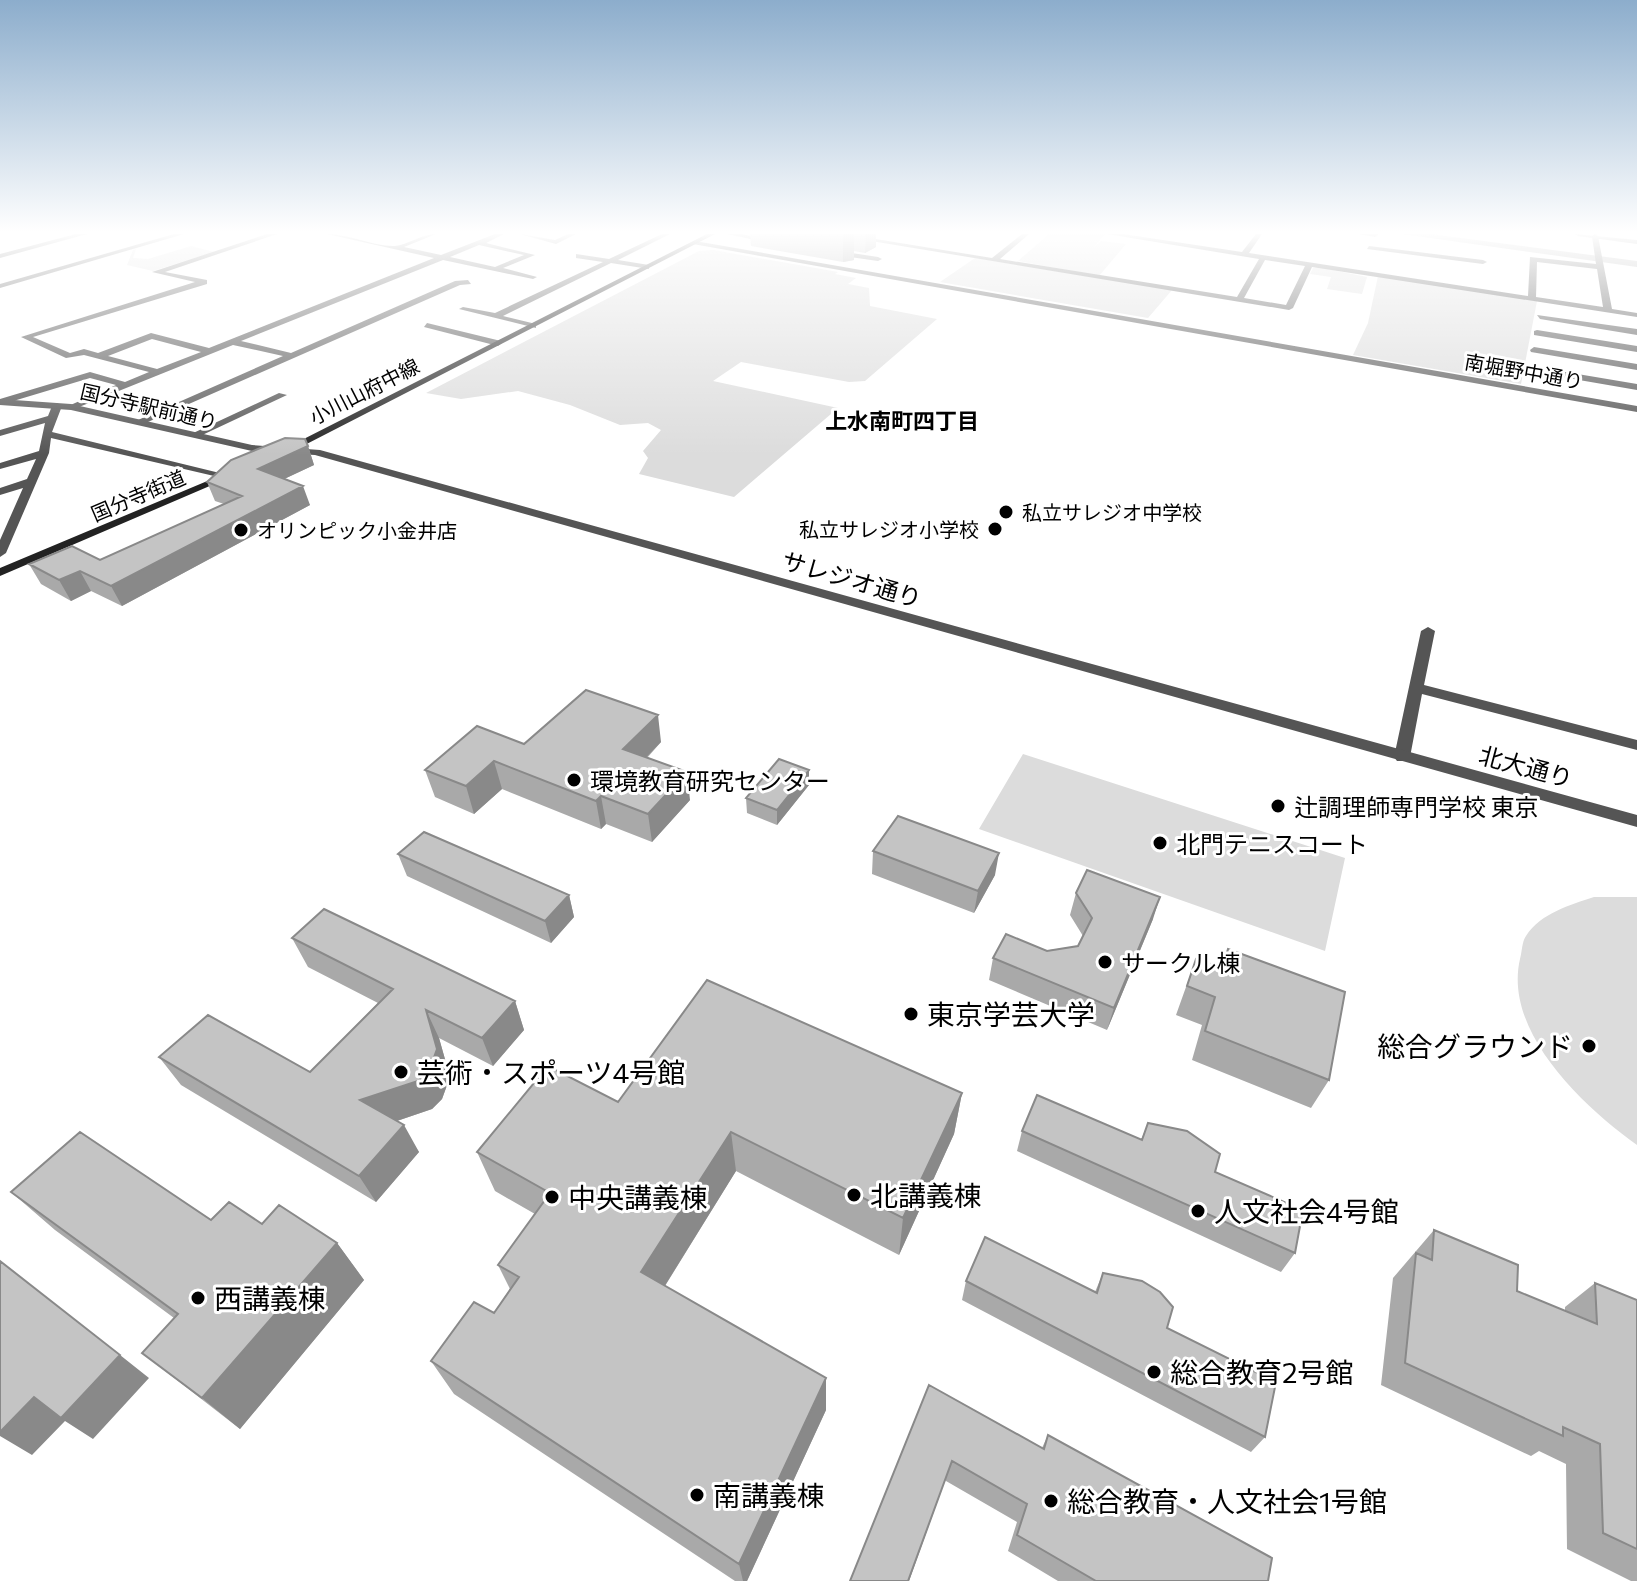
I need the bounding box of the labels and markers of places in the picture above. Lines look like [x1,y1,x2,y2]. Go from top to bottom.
place label: 私立サレジオ中学校 [1022,500,1202,524]
marker: 私立サレジオ中学校 [997,503,1015,521]
place label: 私立サレジオ小学校 [799,517,979,541]
place label: オリンピック小金井店 [257,518,457,542]
marker: 私立サレジオ小学校 [986,520,1004,538]
marker: オリンピック小金井店 [232,521,250,539]
place label: 環境教育研究センター [590,766,830,795]
marker: 環境教育研究センター [565,771,583,789]
place label: 辻調理師専門学校 東京 [1294,792,1539,821]
marker: 辻調理師専門学校 東京 [1269,797,1287,815]
place label: 北門テニスコート [1176,829,1368,858]
marker: 北門テニスコート [1151,834,1169,852]
place label: サークル棟 [1121,948,1240,977]
marker: サークル棟 [1096,953,1114,971]
place label: 東京学芸大学 [927,997,1095,1031]
marker: 東京学芸大学 [902,1005,920,1023]
place label: 総合グラウンド [1377,1029,1573,1063]
marker: 総合グラウンド [1580,1037,1598,1055]
place label: 芸術・スポーツ4号館 [417,1055,685,1089]
marker: 芸術・スポーツ4号館 [392,1063,410,1081]
place label: 北講義棟 [870,1178,982,1212]
place label: 中央講義棟 [568,1180,708,1214]
marker: 北講義棟 [845,1186,863,1204]
marker: 中央講義棟 [543,1188,561,1206]
place label: 人文社会4号館 [1214,1194,1399,1228]
marker: 人文社会4号館 [1189,1202,1207,1220]
place label: 西講義棟 [214,1281,326,1315]
marker: 西講義棟 [189,1289,207,1307]
place label: 総合教育2号館 [1170,1355,1354,1389]
marker: 総合教育2号館 [1145,1363,1163,1381]
place label: 南講義棟 [713,1478,825,1512]
place label: 総合教育・人文社会1号館 [1067,1484,1387,1518]
marker: 南講義棟 [688,1486,706,1504]
marker: 総合教育・人文社会1号館 [1042,1492,1060,1510]

